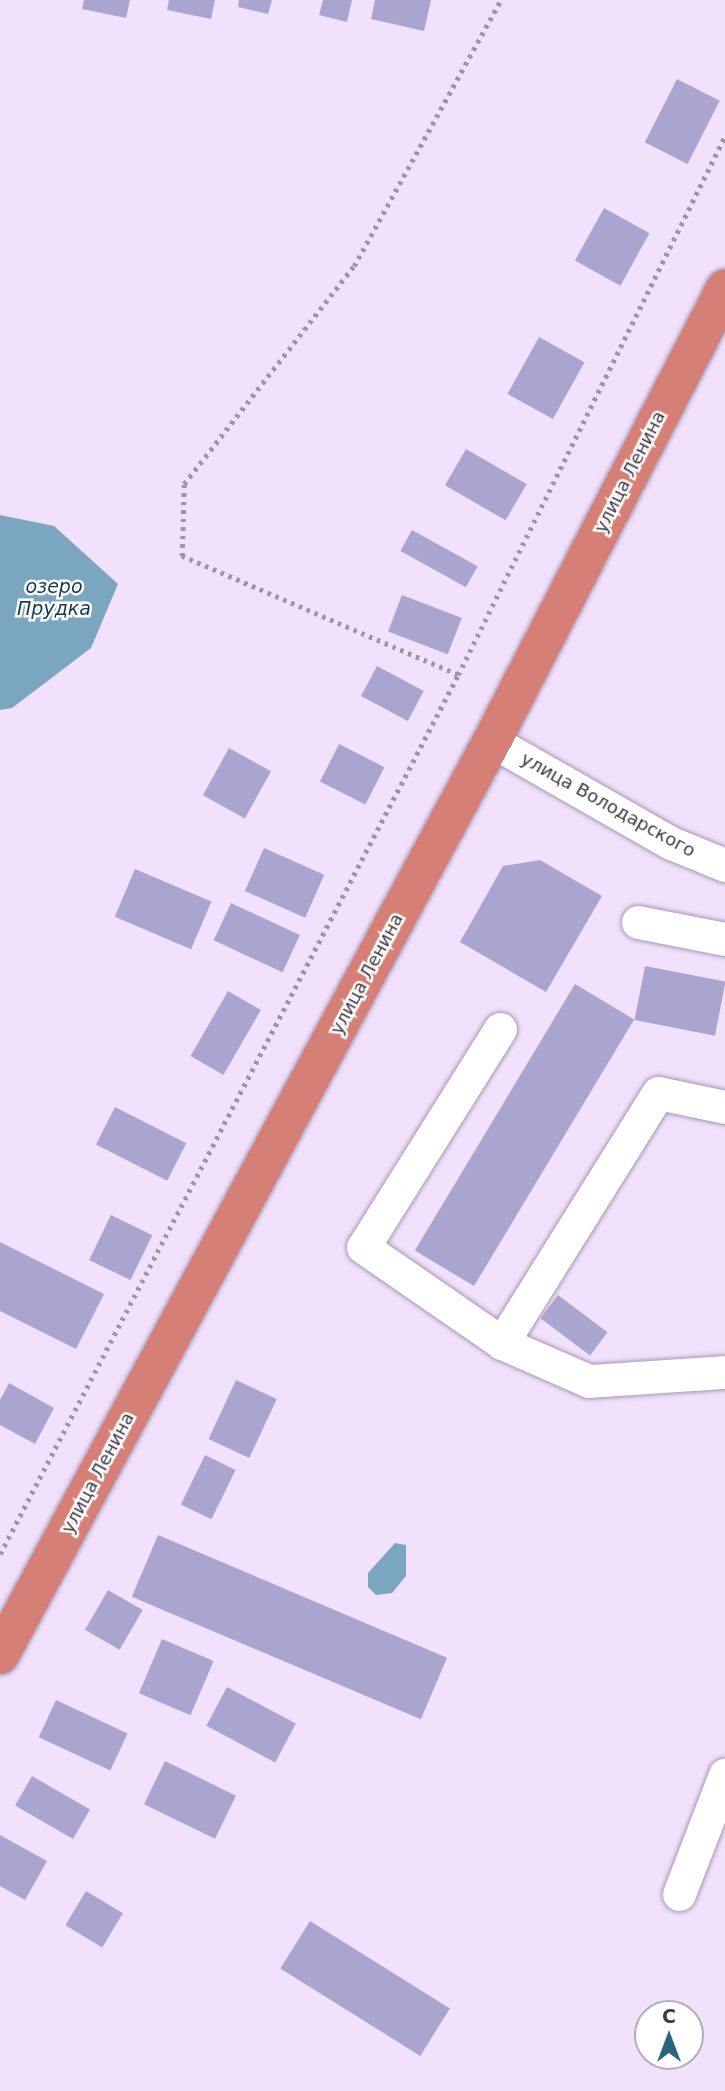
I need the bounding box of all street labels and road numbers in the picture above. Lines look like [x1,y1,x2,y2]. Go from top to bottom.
street label: улица Ленина [590,408,670,536]
street label: улица Володарского [517,748,699,862]
street label: улица Ленина [326,910,408,1038]
street label: улица Ленина [57,1409,139,1537]

